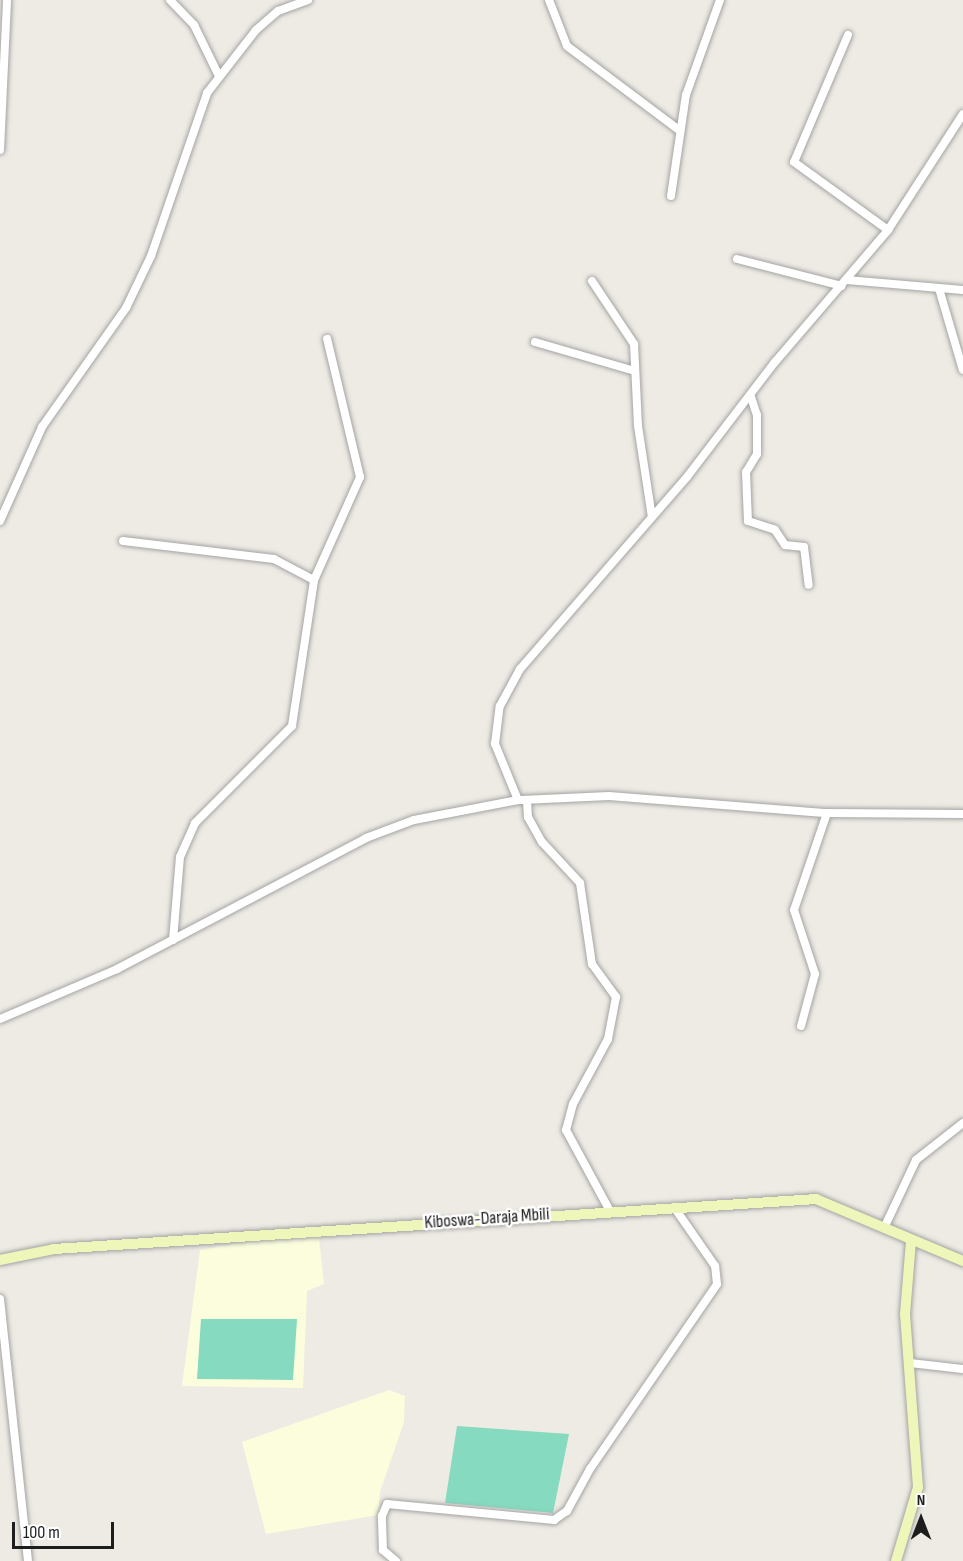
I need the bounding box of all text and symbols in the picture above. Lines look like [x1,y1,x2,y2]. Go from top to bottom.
street label: Kiboswa-Daraja Mbili [424,1204,550,1234]
north arrow [891,1489,951,1549]
text: N [917,1491,925,1510]
scale bar [15,1510,117,1548]
text: 100 m [23,1522,60,1543]

